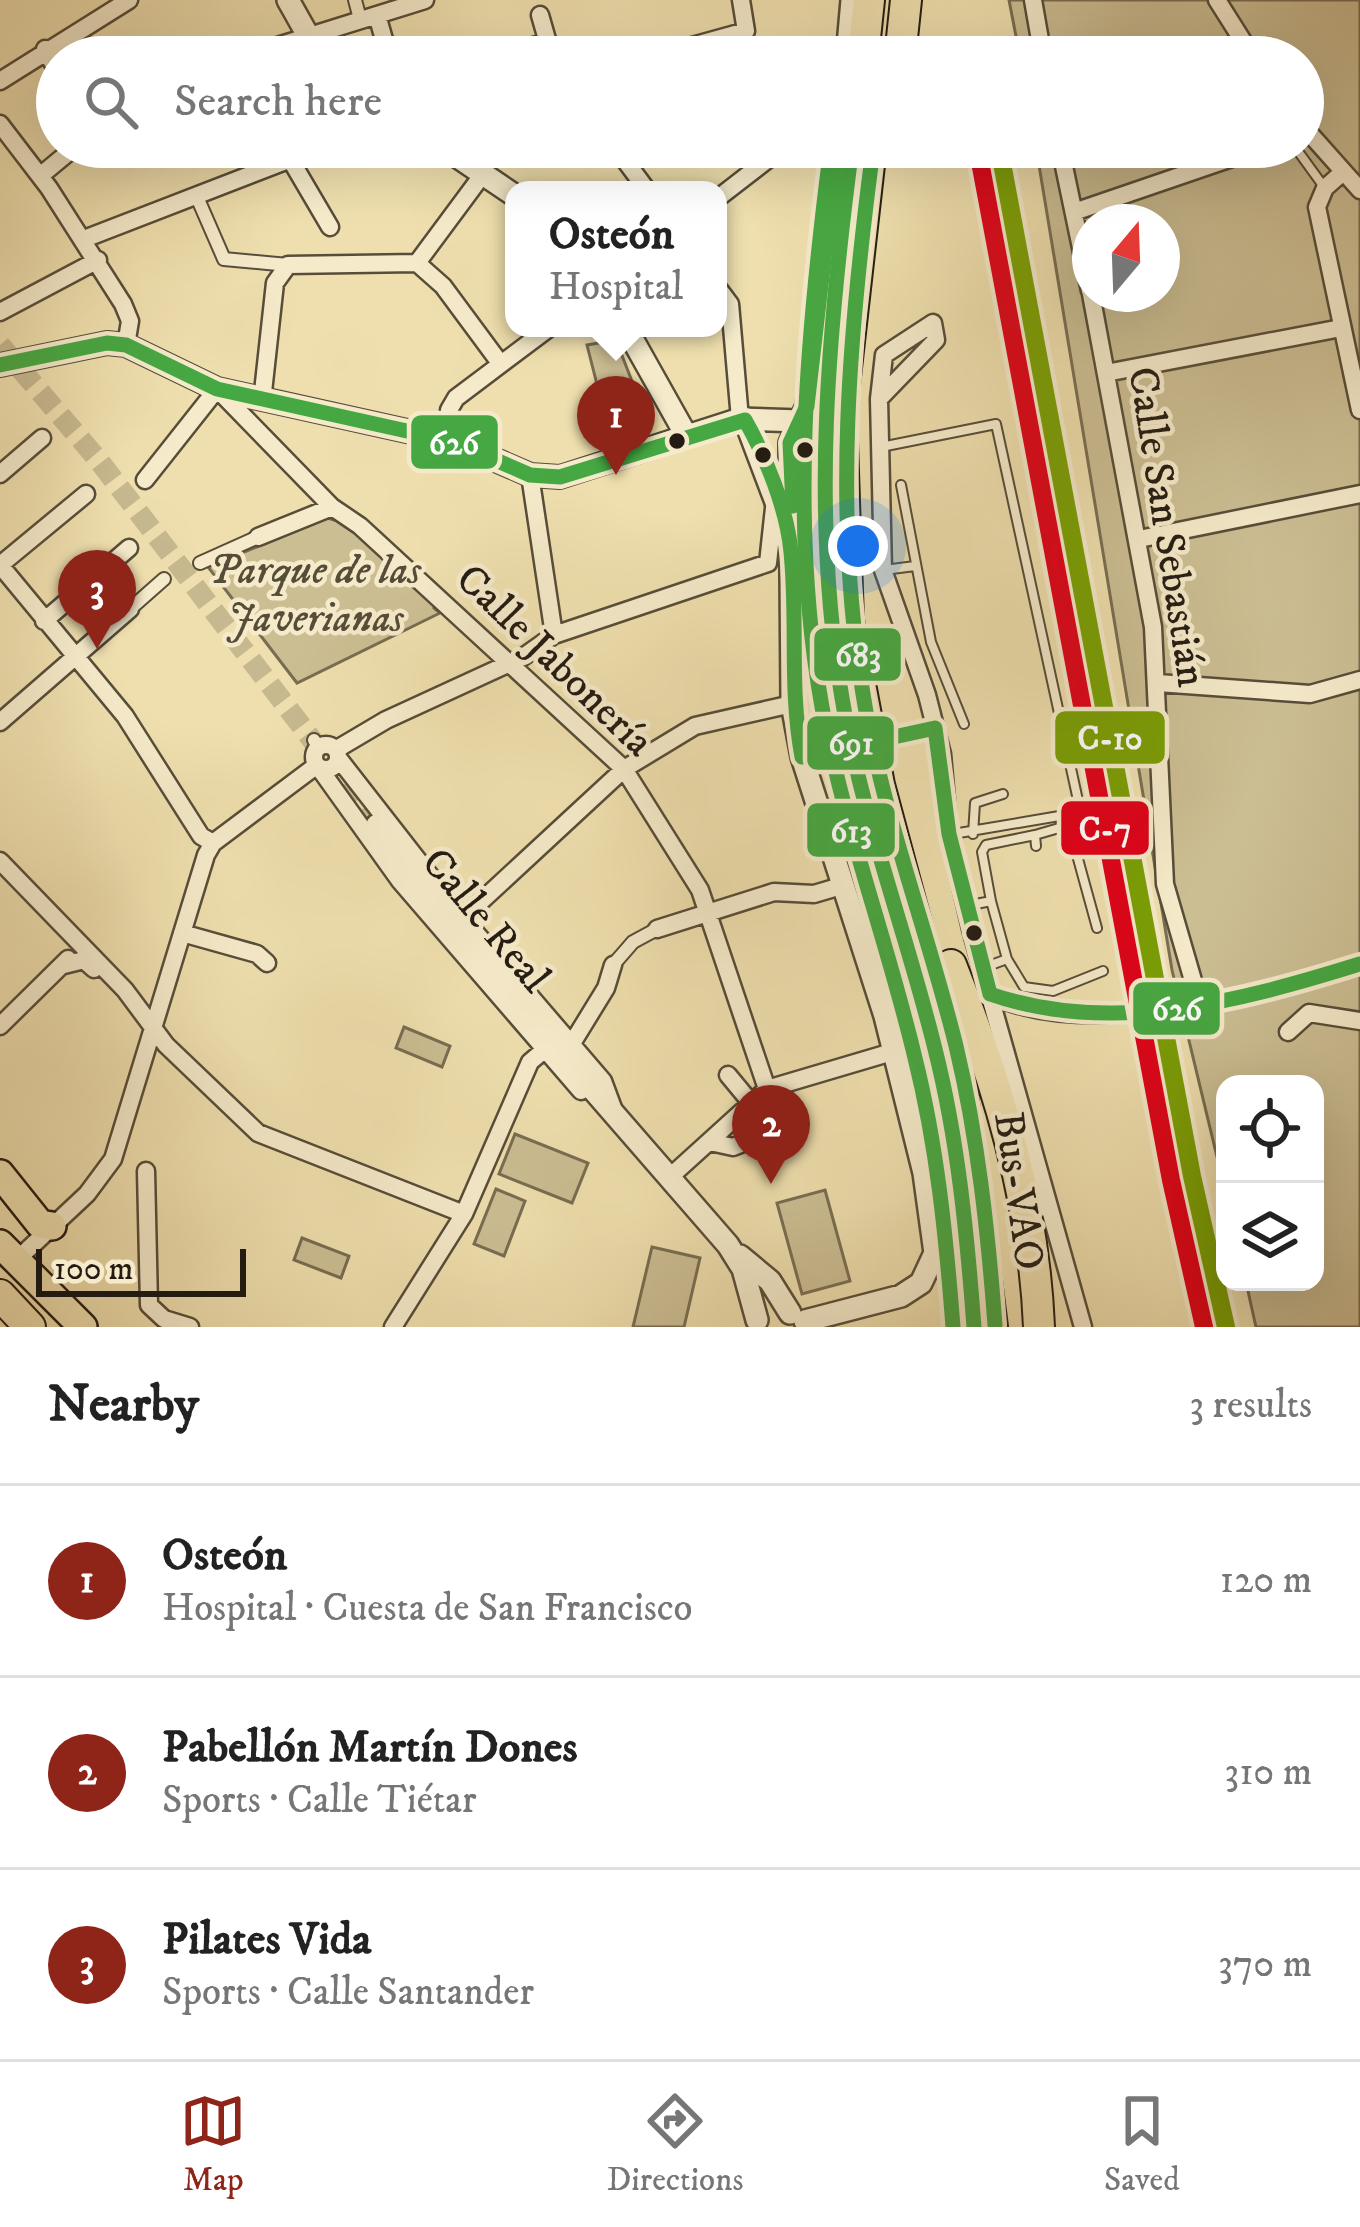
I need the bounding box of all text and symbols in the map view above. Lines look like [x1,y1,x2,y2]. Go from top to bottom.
search box [36,36,1324,168]
icon: search [78,69,144,135]
text: Search here [174,74,382,130]
popup [505,181,727,337]
north arrow [1072,204,1180,312]
text: Osteón [549,207,674,263]
text: Hospital [549,263,683,312]
street label: Calle San Sebastián [1115,363,1217,691]
pin: 1 [577,376,655,475]
line badge: 626 [409,413,500,471]
text: 626 [429,424,481,465]
unlabelled marker [666,430,688,452]
unlabelled marker [794,439,816,461]
unlabelled marker [752,444,774,466]
your location [828,516,888,576]
park label: Parque de las Javerianas [209,545,422,645]
pin: 3 [58,550,136,649]
street label: Calle Jabonería [444,554,664,768]
line badge: 683 [812,626,903,683]
text: 683 [835,636,881,677]
line badge: C-10 [1053,709,1167,766]
line badge: 691 [805,714,896,772]
text: C-10 [1077,719,1143,760]
text: 691 [828,724,874,765]
line badge: C-7 [1059,799,1151,857]
line badge: 613 [805,801,897,859]
text: C-7 [1079,810,1131,851]
text: 613 [830,812,872,853]
street label: Calle Real [410,838,561,1004]
unlabelled marker [963,922,985,944]
line badge: 626 [1131,980,1222,1037]
text: 626 [1152,990,1204,1031]
map controls [1216,1075,1324,1291]
button: locate [1216,1075,1324,1183]
pin: 2 [732,1085,810,1184]
street label: Bus-VAO [981,1109,1055,1273]
button: layers [1216,1183,1324,1291]
scale bar [36,1243,246,1296]
text: 100 m [54,1249,133,1290]
text: Nearby [48,1373,199,1437]
text: 3 results [1189,1381,1312,1430]
text: Osteón [162,1528,287,1584]
text: 1 [80,1556,94,1605]
text: 120 m [1220,1556,1312,1605]
text: Hospital · Cuesta de San Francisco [162,1584,693,1633]
text: Pabellón Martín Dones [162,1720,577,1776]
text: 2 [77,1748,97,1797]
text: 310 m [1225,1748,1312,1797]
text: Sports · Calle Tiétar [162,1776,476,1825]
text: Pilates Vida [162,1912,371,1968]
text: 3 [80,1940,94,1989]
text: 370 m [1218,1940,1312,1989]
text: Sports · Calle Santander [162,1968,534,2017]
tab: Map [180,2088,246,2201]
tab: Directions [607,2088,743,2201]
tab: Saved [1104,2088,1180,2201]

